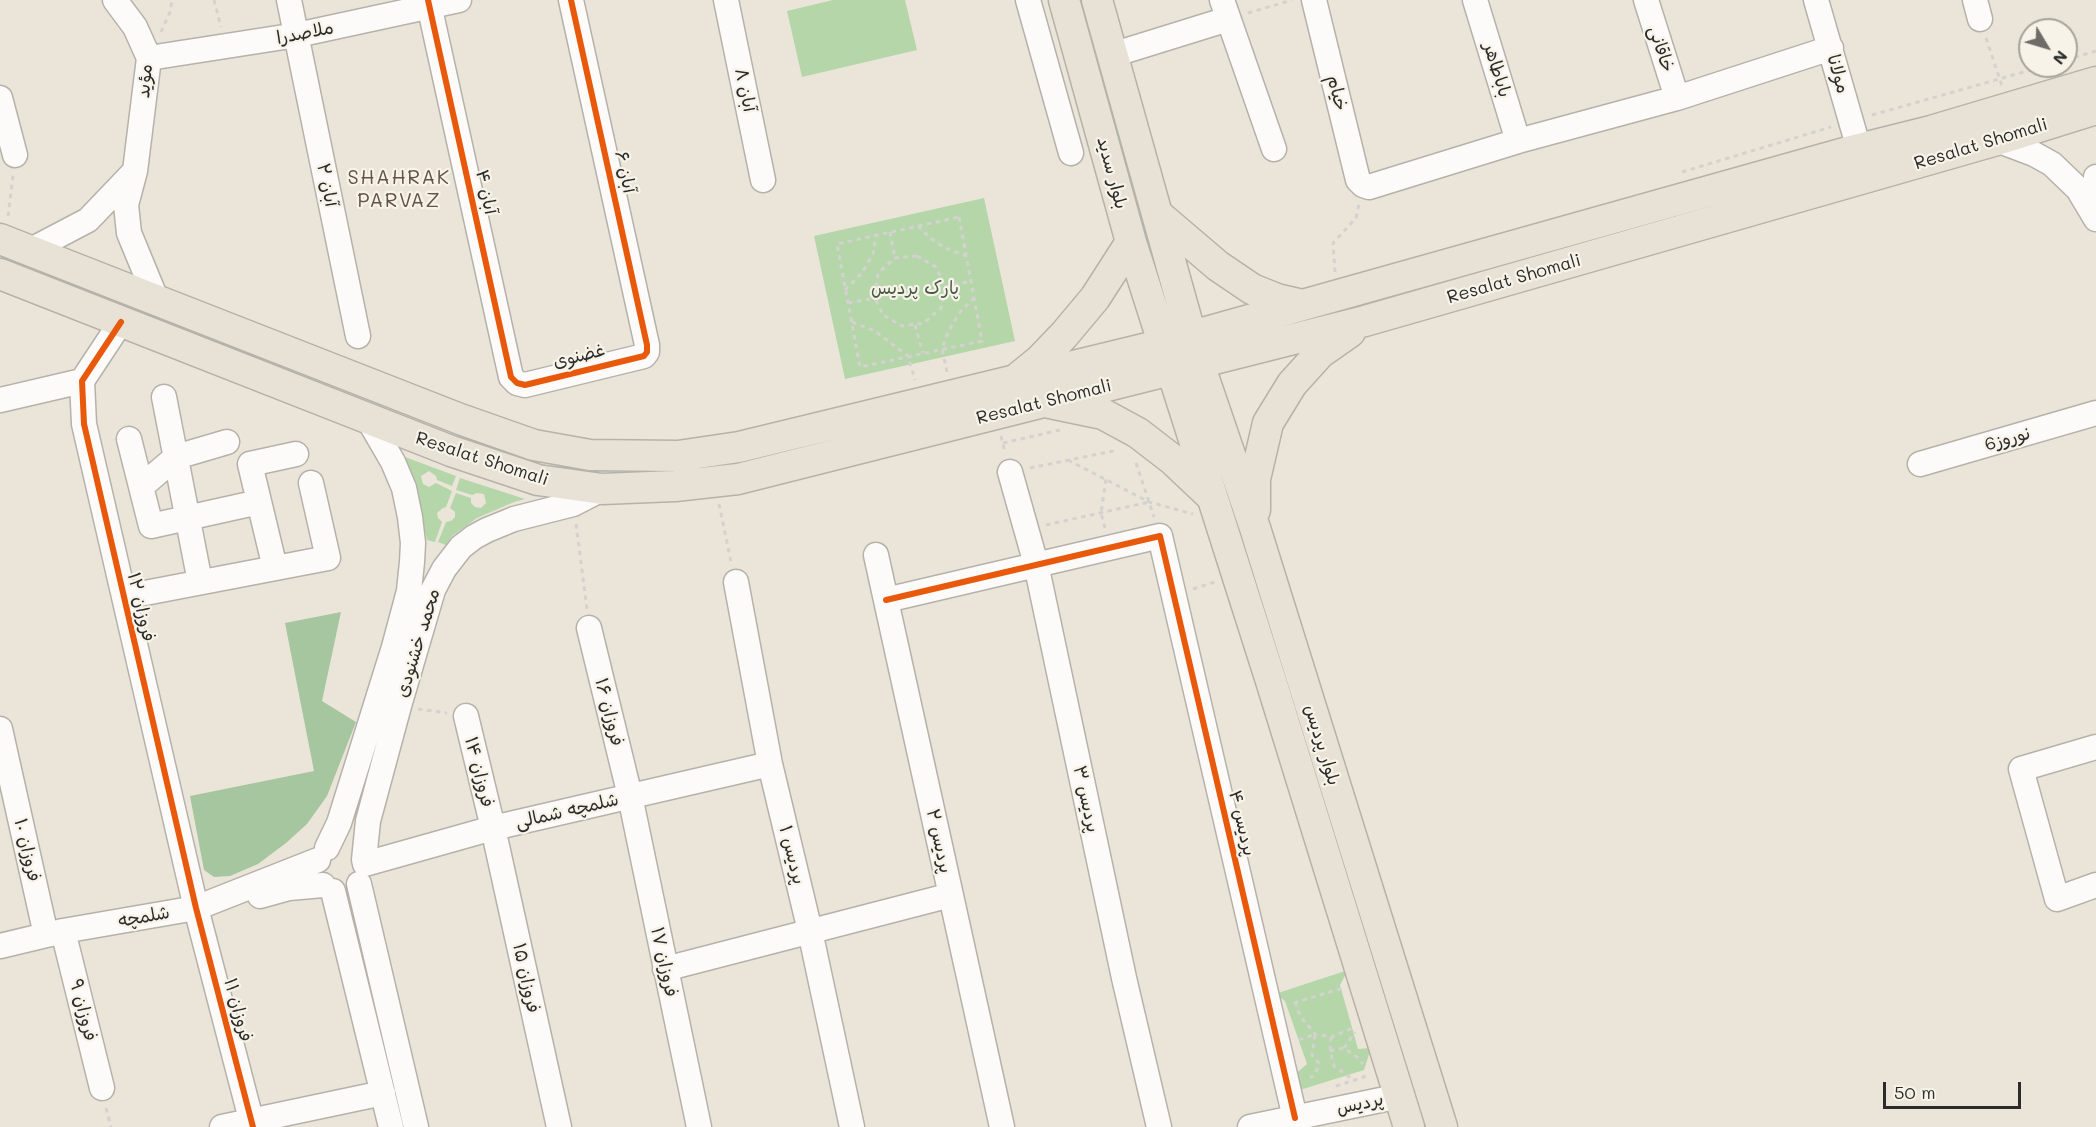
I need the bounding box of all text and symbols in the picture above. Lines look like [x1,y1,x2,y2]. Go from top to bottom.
street label: ملاصدرا [275,17,335,49]
north arrow [2018,18,2078,78]
street label: خاقانی [1643,23,1679,75]
street label: باباطاهر [1478,40,1516,100]
text: N [2049,47,2073,69]
street label: مولانا [1822,52,1854,96]
street label: مؤید [133,63,157,99]
street label: آبان ۸ [730,66,760,114]
street label: خیام [1322,73,1352,113]
street label: Resalat Shomali [1912,113,2050,175]
street label: بلوار سدید [1092,135,1132,211]
street label: آبان ۶ [610,149,640,195]
street label: آبان ۲ [312,161,342,209]
district label: SHAHRAK PARVAZ [348,166,450,213]
street label: آبان ۴ [471,168,501,216]
street label: Resalat Shomali [1444,250,1584,308]
park label: پارک پردیس [871,277,959,299]
street label: غضنوی [551,339,607,373]
street label: Resalat Shomali [974,375,1114,429]
street label: نوروز6 [1982,422,2034,456]
street label: Resalat Shomali [413,427,551,491]
street label: فروزان ۱۲ [123,570,159,644]
street label: محمد خشنودی [391,586,445,700]
street label: فروزان ۱۶ [590,676,628,748]
street label: بلوار پردیس [1299,702,1345,788]
street label: فروزان ۱۴ [460,735,498,809]
street label: پردیس ۳ [1068,764,1104,834]
street label: پردیس ۴ [1224,788,1260,858]
street label: شلمچه شمالی [513,789,621,833]
street label: پردیس ۲ [922,807,956,875]
street label: فروزان ۱۰ [9,816,45,884]
street label: پردیس ۱ [774,823,810,887]
street label: شلمچه [117,902,171,932]
street label: فروزان ۱۷ [646,925,682,999]
street label: فروزان ۱۵ [508,941,544,1015]
street label: فروزان ۱۱ [219,976,257,1044]
street label: فروزان ۹ [65,977,101,1043]
scale bar [1886,1070,2024,1108]
text: 50 m [1894,1080,1936,1104]
street label: پردیس [1335,1089,1385,1119]

